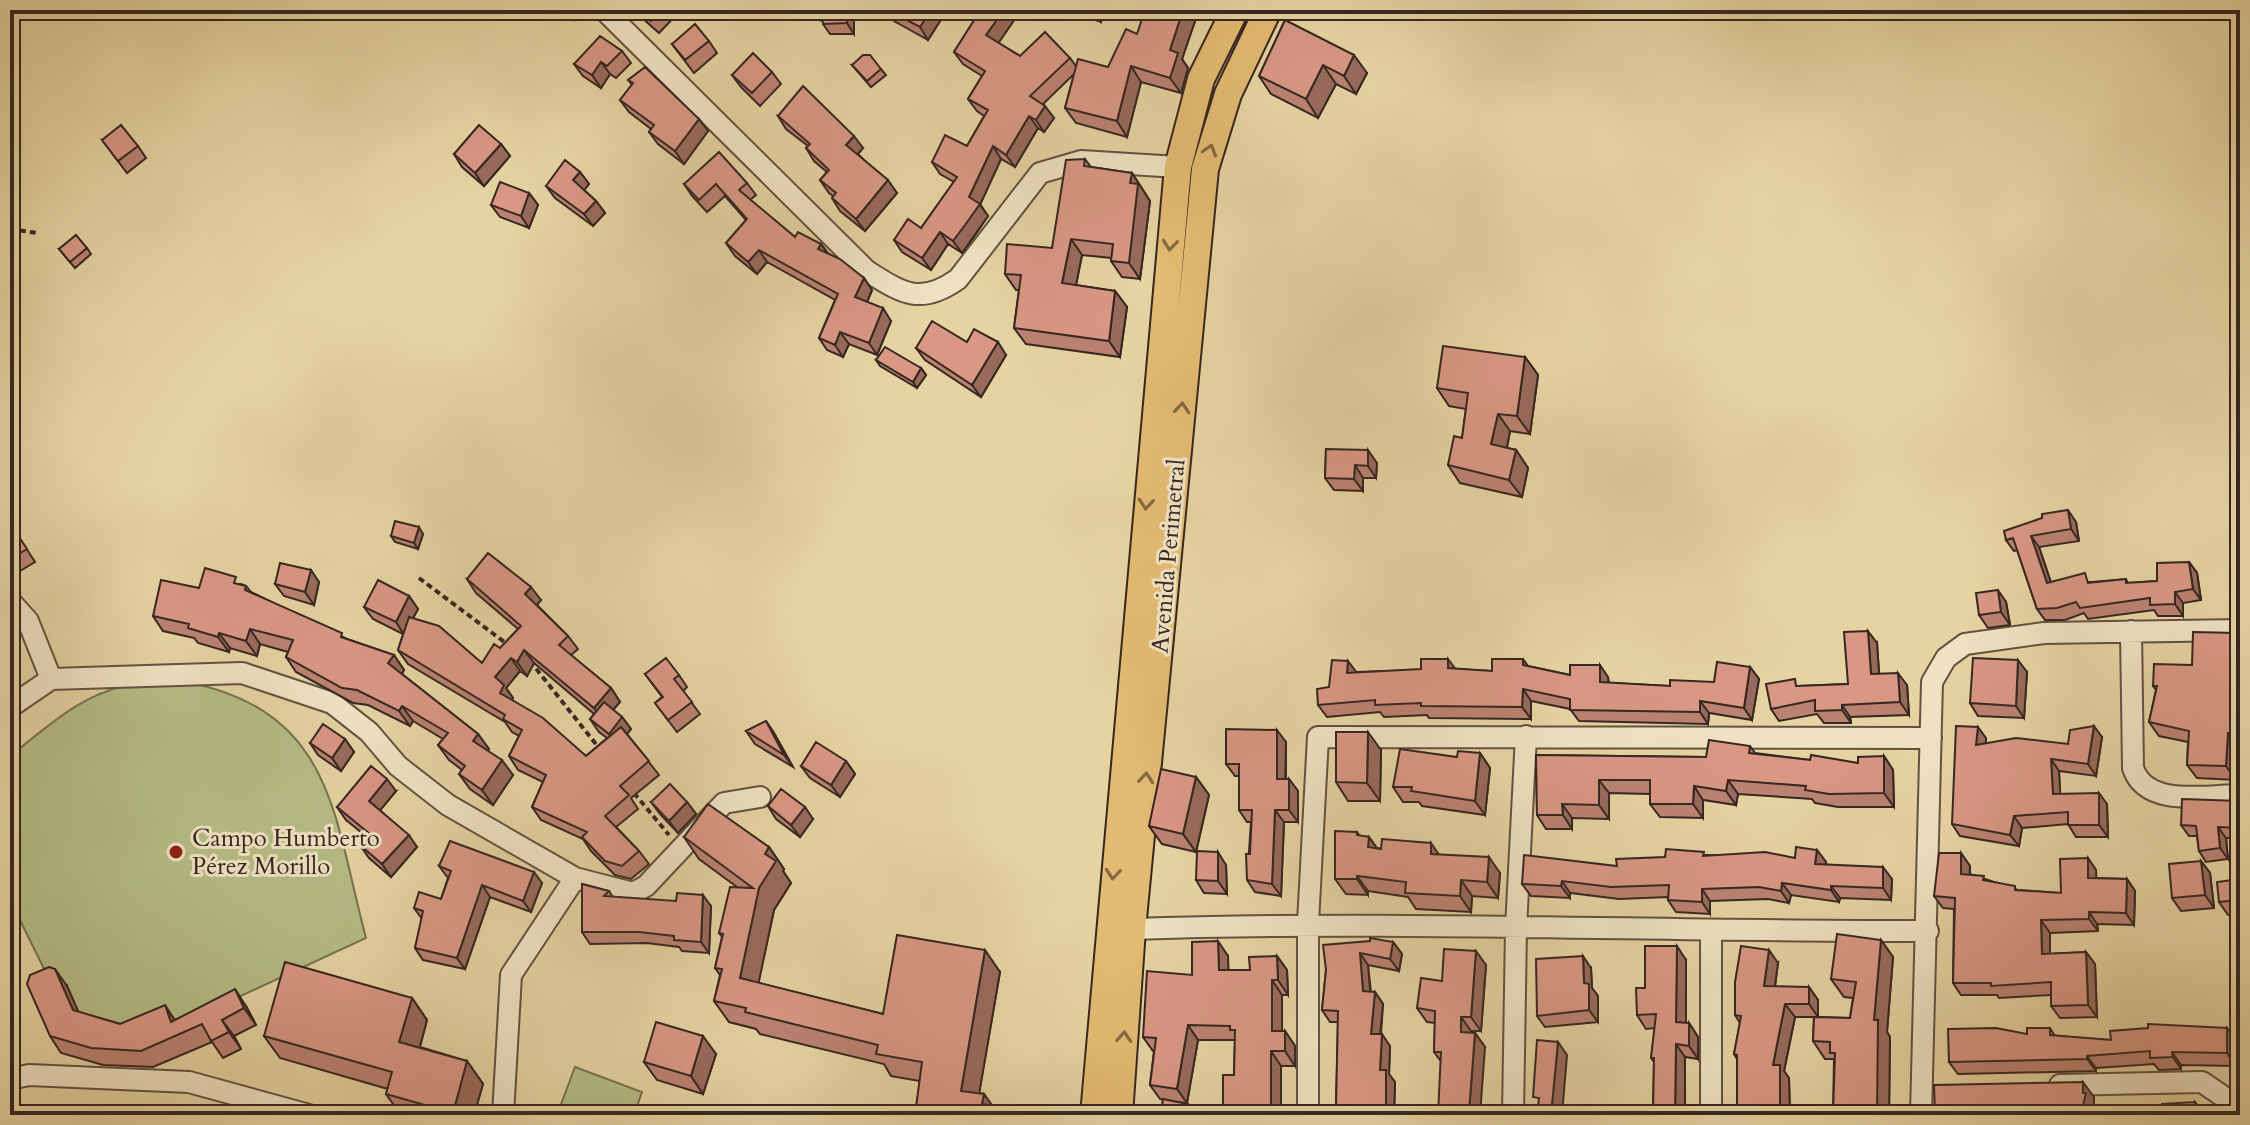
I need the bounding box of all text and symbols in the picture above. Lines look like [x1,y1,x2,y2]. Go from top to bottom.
one-way arrow [1201,143,1217,157]
one-way arrow [1162,239,1179,252]
one-way arrow [1173,401,1190,414]
street label: Avenida Perimetral [1144,458,1193,654]
one-way arrow [1138,497,1155,510]
one-way arrow [1138,771,1155,784]
place label: Campo Humberto Pérez Morillo [192,822,380,883]
marker: Campo Humberto Pérez Morillo [167,843,185,861]
one-way arrow [1105,868,1122,881]
one-way arrow [1115,1030,1132,1043]

